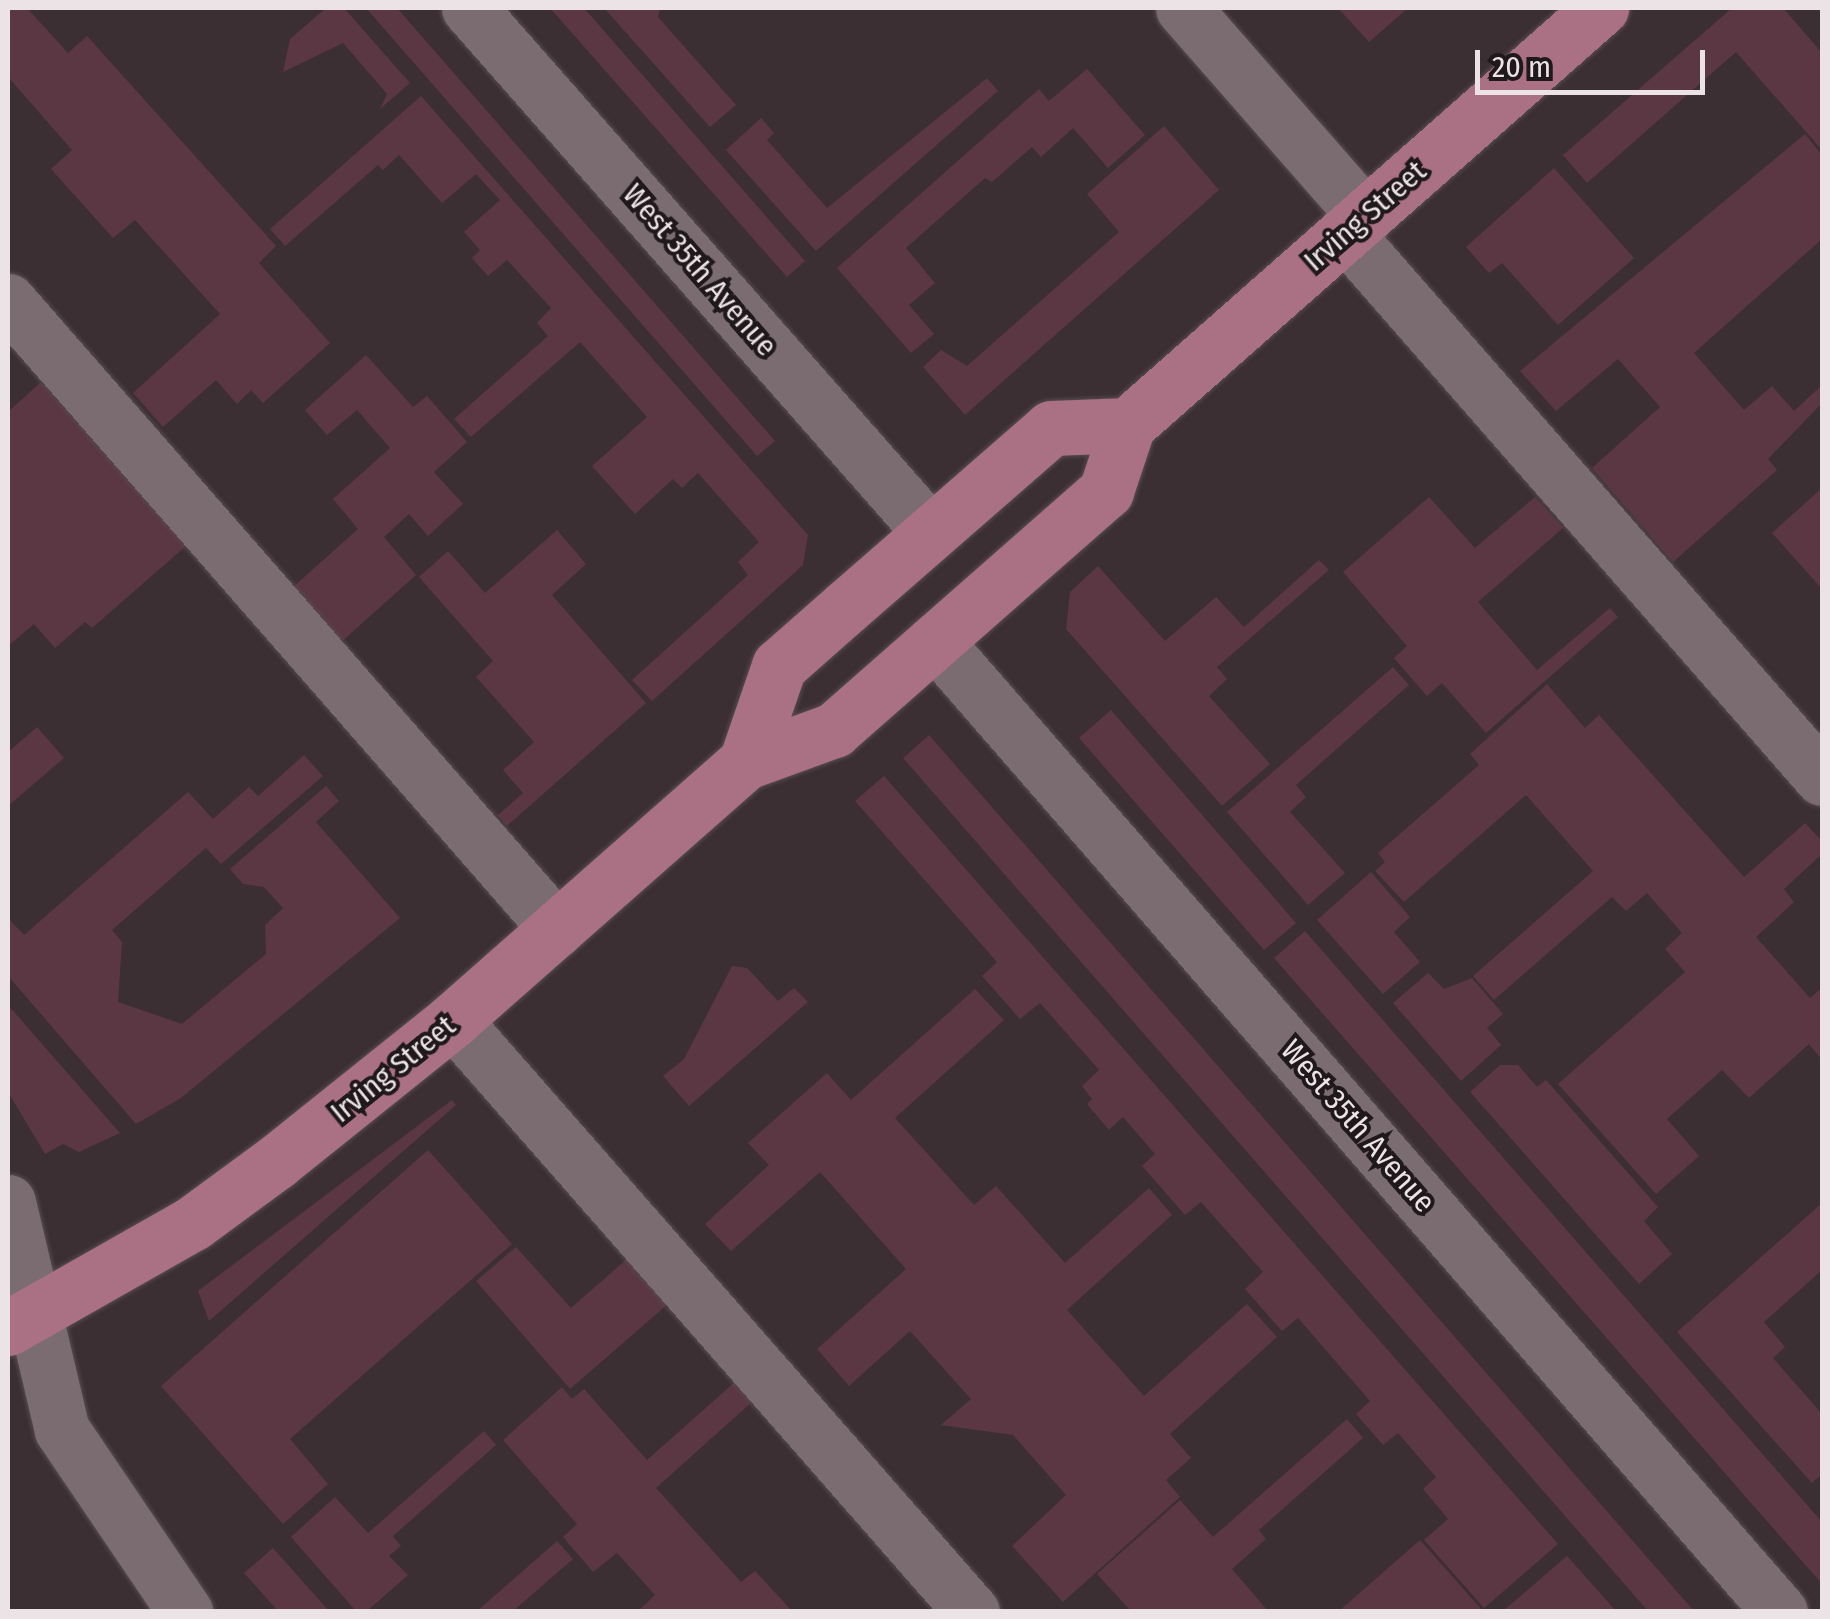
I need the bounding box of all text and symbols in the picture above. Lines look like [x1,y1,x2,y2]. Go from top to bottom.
scale bar [1480,30,1710,92]
text: 20 m [1492,49,1551,85]
street label: Irving Street [1297,153,1433,279]
street label: West 35th Avenue [615,176,785,364]
street label: Irving Street [323,1008,463,1130]
street label: West 35th Avenue [1273,1032,1443,1220]

